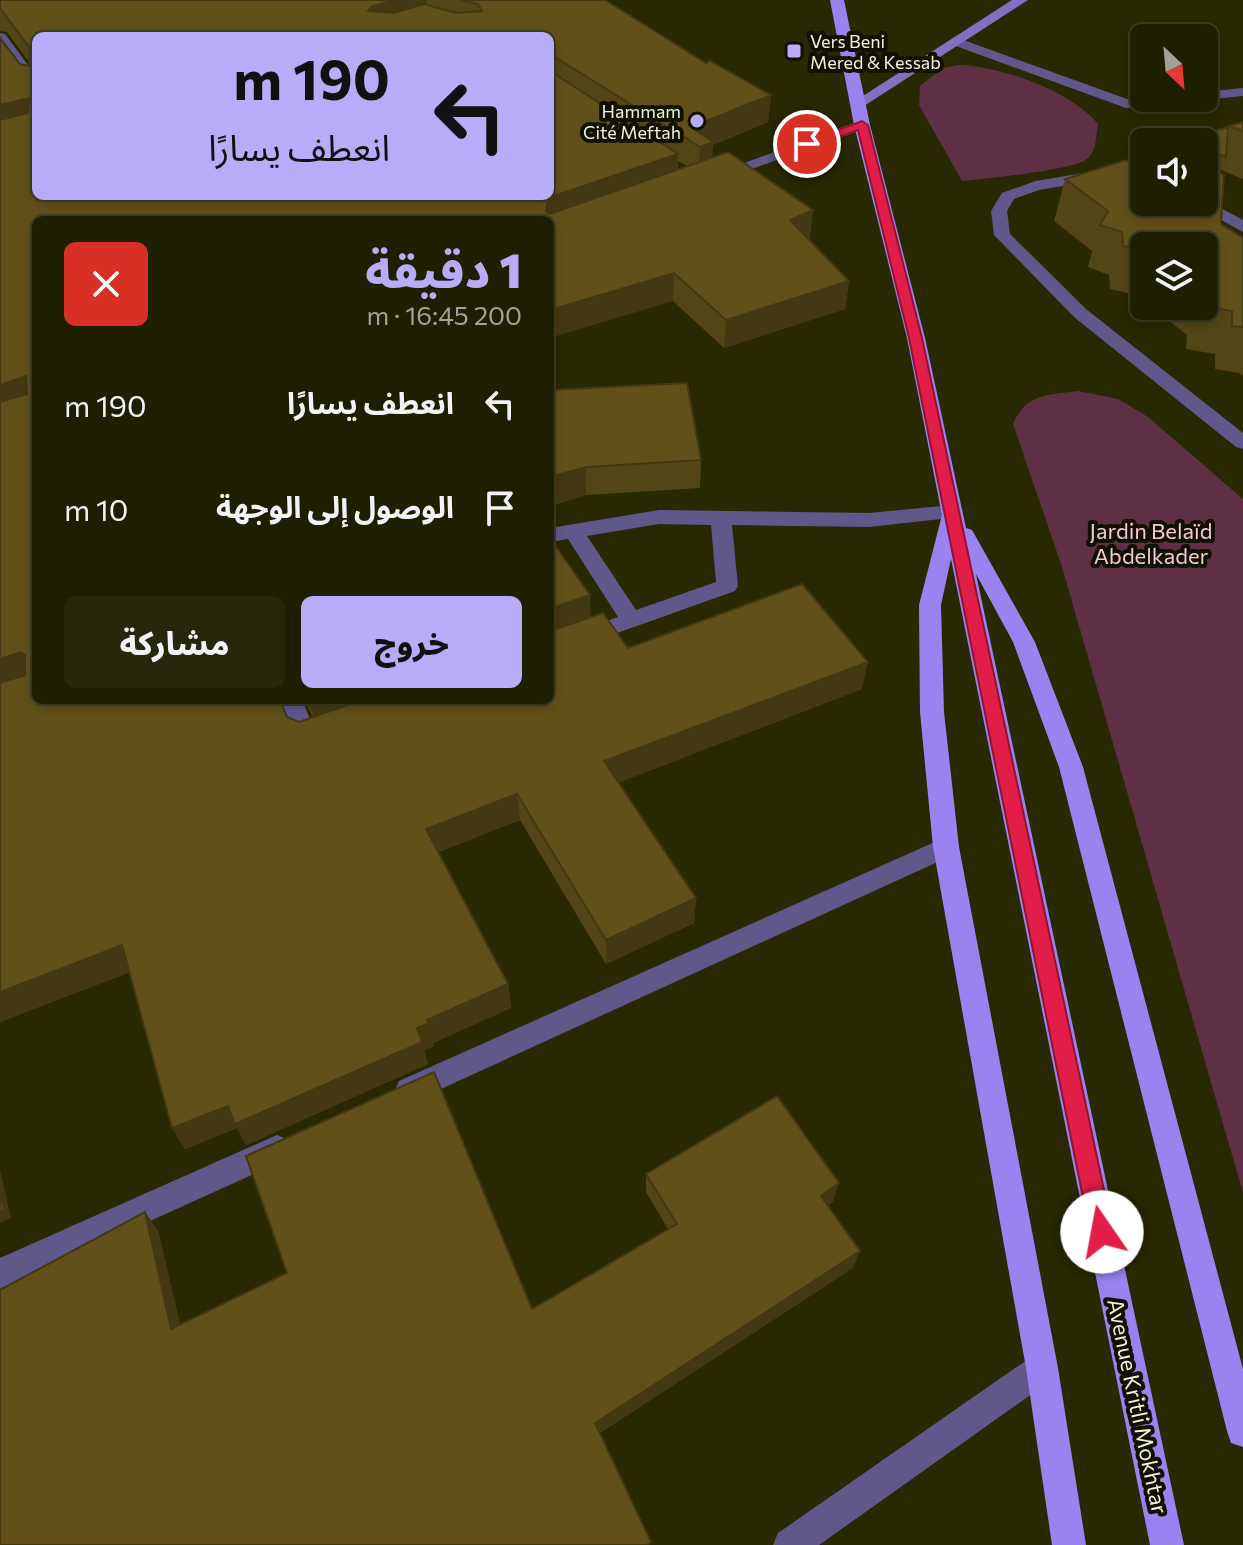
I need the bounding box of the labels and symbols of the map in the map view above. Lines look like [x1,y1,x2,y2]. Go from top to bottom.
north arrow [1130,24,1218,112]
place label: Vers Beni Mered & Kessab [810,30,941,73]
marker: Vers Beni Mered & Kessab [785,42,803,60]
place label: Hammam Cité Meftah [583,100,681,143]
pin [773,110,841,178]
marker: Hammam Cité Meftah [688,112,706,130]
park label: Jardin Belaïd Abdelkader [1090,517,1212,569]
position arrow [1060,1190,1144,1274]
street label: Avenue Kritli Mokhtar [1102,1296,1174,1516]

